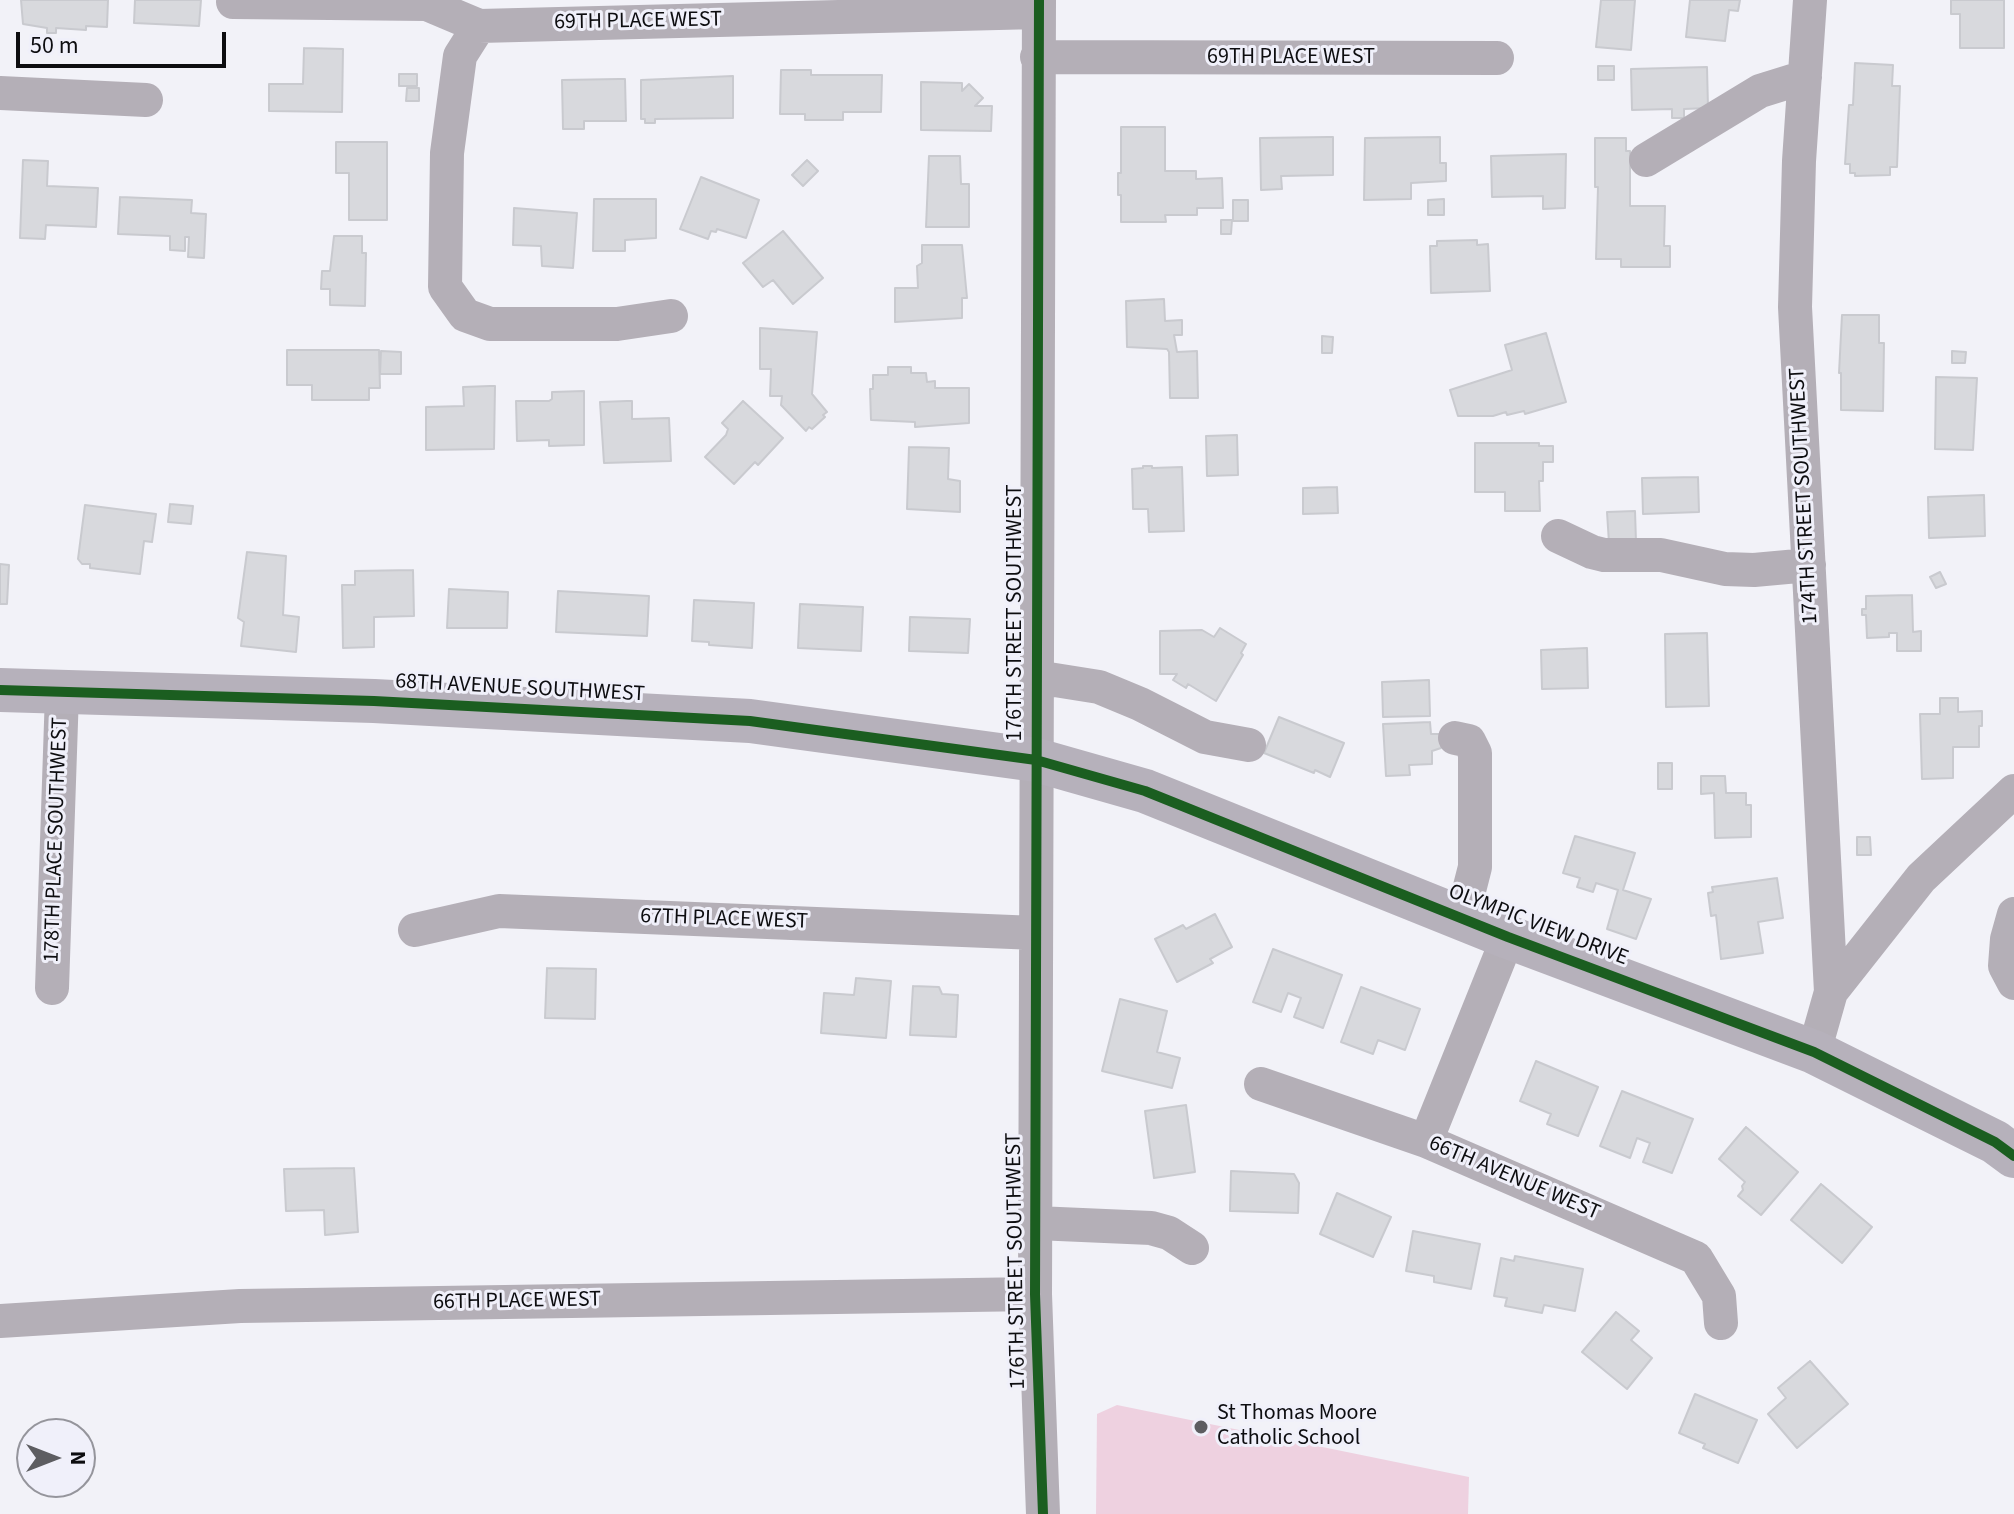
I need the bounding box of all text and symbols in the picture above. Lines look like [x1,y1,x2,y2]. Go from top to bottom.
street label: 69TH PLACE WEST [554,7,722,37]
scale bar [20,16,230,66]
text: 50 m [30,28,79,63]
street label: 69TH PLACE WEST [1207,45,1375,71]
street label: 174TH STREET SOUTHWEST [1785,367,1825,625]
street label: 176TH STREET SOUTHWEST [1003,484,1029,742]
street label: 68TH AVENUE SOUTHWEST [394,669,646,709]
street label: 178TH PLACE SOUTHWEST [40,717,74,963]
street label: OLYMPIC VIEW DRIVE [1444,880,1632,972]
street label: 67TH PLACE WEST [640,904,808,936]
street label: 66TH AVENUE WEST [1424,1131,1604,1227]
street label: 176TH STREET SOUTHWEST [1002,1132,1032,1390]
street label: 66TH PLACE WEST [433,1287,601,1317]
place label: St Thomas Moore Catholic School [1217,1401,1377,1452]
north arrow [16,1418,96,1498]
marker: St Thomas Moore Catholic School [1192,1418,1210,1436]
text: N [62,1451,94,1465]

